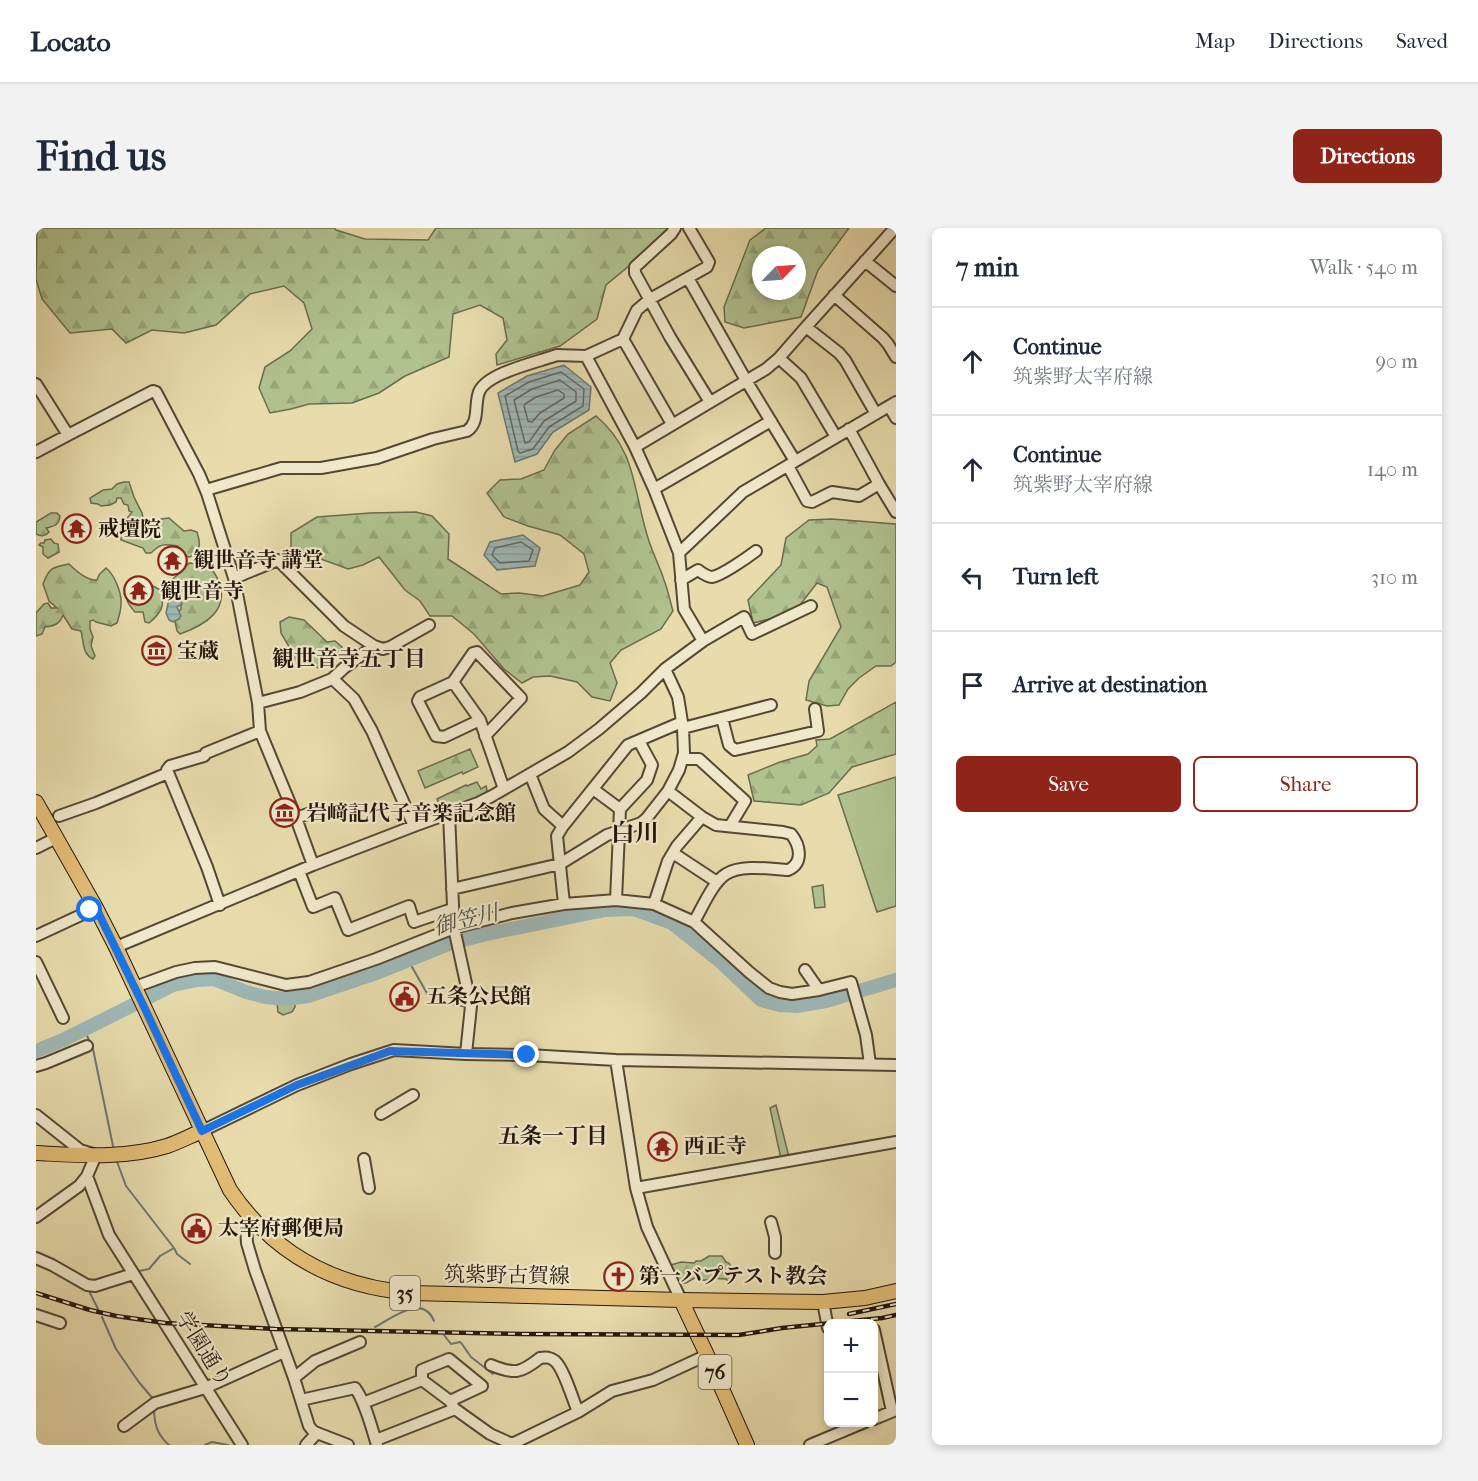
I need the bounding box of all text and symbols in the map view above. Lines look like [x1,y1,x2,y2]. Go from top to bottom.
text: Locato [30,25,111,58]
text: Map [1195,29,1235,53]
text: Directions [1268,29,1363,53]
text: Saved [1396,29,1448,53]
button: Directions [1293,129,1442,183]
text: Find us [36,132,166,181]
north arrow [752,246,806,300]
text: 7 min [956,252,1019,283]
text: Walk · 540 m [1310,256,1418,279]
text: Continue [1013,334,1102,360]
icon: ahead [956,345,989,378]
text: 90 m [1376,350,1418,373]
text: 筑紫野太宰府線 [1013,365,1153,388]
text: Continue [1013,442,1102,468]
icon: ahead [956,453,989,486]
text: 140 m [1367,458,1418,481]
text: 筑紫野太宰府線 [1013,473,1153,496]
temple icon: 戒壇院 [61,513,93,545]
place label: 戒壇院 [98,517,161,541]
temple icon: 観世音寺 講堂 [156,544,188,576]
place label: 観世音寺 講堂 [193,548,324,572]
icon: left [956,561,989,594]
text: Turn left [1013,564,1099,590]
text: 310 m [1371,566,1418,589]
temple icon: 観世音寺 [123,575,155,607]
place label: 観世音寺 [160,579,244,603]
museum icon: 宝蔵 [140,635,172,667]
place label: 宝蔵 [177,639,219,663]
district label: 観世音寺五丁目 [272,646,426,672]
icon: arrive [956,669,989,702]
text: Arrive at destination [1013,672,1207,698]
button: Save [956,756,1181,812]
button: Share [1193,756,1418,812]
museum icon: 岩﨑記代子音楽記念館 [269,797,301,829]
place label: 岩﨑記代子音楽記念館 [306,801,516,825]
district label: 白川 [611,819,659,847]
route start [76,896,102,922]
water label: 御笠川 [431,899,503,941]
public building icon: 五条公民館 [389,980,421,1012]
place label: 五条公民館 [426,984,531,1008]
route end [513,1041,539,1067]
district label: 五条一丁目 [498,1123,608,1149]
temple icon: 西正寺 [647,1130,679,1162]
place label: 西正寺 [684,1134,747,1158]
public building icon: 太宰府郵便局 [181,1212,213,1244]
place label: 太宰府郵便局 [218,1216,344,1240]
church icon: 第一バプテスト教会 [602,1260,634,1292]
street label: 筑紫野古賀線 [444,1262,570,1288]
place label: 第一バプテスト教会 [639,1264,827,1288]
road number: 35 [390,1276,420,1310]
street label: 学園通り [172,1307,236,1391]
map controls [824,1319,878,1427]
button: + [824,1319,878,1373]
road number: 76 [698,1355,732,1389]
button: − [824,1373,878,1427]

